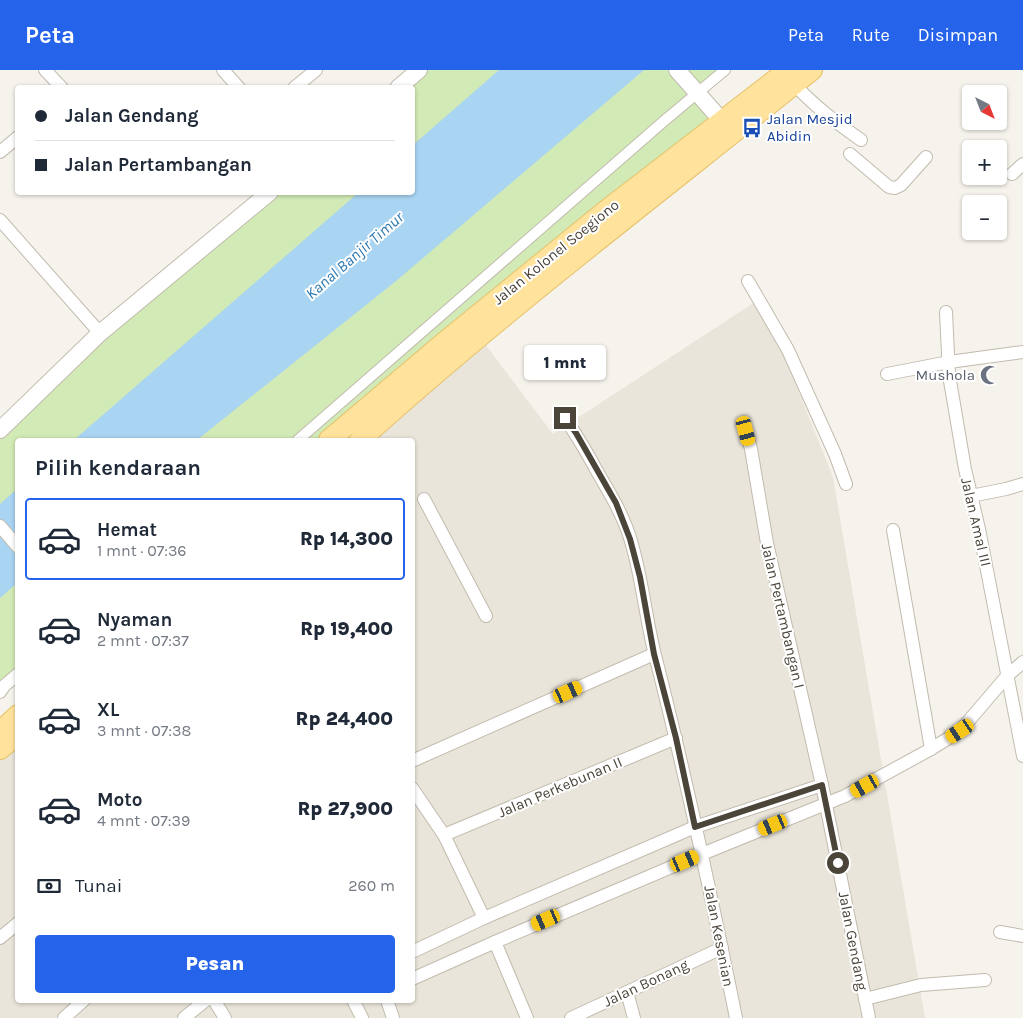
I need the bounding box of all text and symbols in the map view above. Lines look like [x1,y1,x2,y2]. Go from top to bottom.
text: Peta [25,21,75,49]
text: Peta [788,24,824,46]
text: Rute [852,24,890,46]
text: Disimpan [918,24,998,46]
north arrow [962,85,1008,130]
map controls [962,85,1007,240]
text: Jalan Gendang [65,105,199,127]
place label: Jalan Mesjid Abidin [767,110,853,145]
bus stop icon: Jalan Mesjid Abidin [741,117,763,139]
button: + [962,140,1007,185]
text: Jalan Pertambangan [65,154,252,176]
button: − [962,195,1007,240]
street label: Jalan Kolonel Soegiono [489,196,623,308]
water label: Kanal Banjir Timur [301,207,408,303]
callout: 1 mnt [524,346,606,380]
text: 1 mnt [544,353,586,372]
mosque icon: Mushola [979,364,1001,386]
place label: Mushola [916,366,975,384]
route end [554,407,576,429]
car [734,415,757,447]
text: Pilih kendaraan [35,455,201,481]
street label: Jalan Amal III [957,476,995,568]
icon: car [37,517,82,562]
text: Hemat [97,519,157,541]
text: Rp 14,300 [300,528,393,550]
text: 1 mnt · 07:36 [97,541,187,560]
street label: Jalan Pertambangan I [758,542,808,690]
icon: car [37,607,82,652]
text: Nyaman [97,609,172,631]
text: Rp 19,400 [300,618,393,640]
text: 2 mnt · 07:37 [97,631,189,650]
car [551,679,584,705]
icon: car [37,697,82,742]
text: XL [97,699,119,721]
text: Rp 24,400 [296,708,393,730]
car [943,716,976,746]
text: 3 mnt · 07:38 [97,721,191,740]
street label: Jalan Perkebunan II [495,753,625,821]
car [848,772,881,800]
icon: car [37,787,82,832]
text: Moto [97,789,143,811]
text: Rp 27,900 [297,798,393,820]
text: 4 mnt · 07:39 [97,811,190,830]
car [756,812,789,838]
car [668,848,701,874]
route start [827,852,849,874]
icon: cash [35,872,63,900]
text: Tunai [75,875,122,897]
text: 260 m [348,876,395,895]
street label: Jalan Kesenian [700,884,738,988]
street label: Jalan Gendang [835,890,872,993]
car [529,907,562,933]
button: Pesan [35,935,395,993]
street label: Jalan Bonang [601,955,692,1011]

